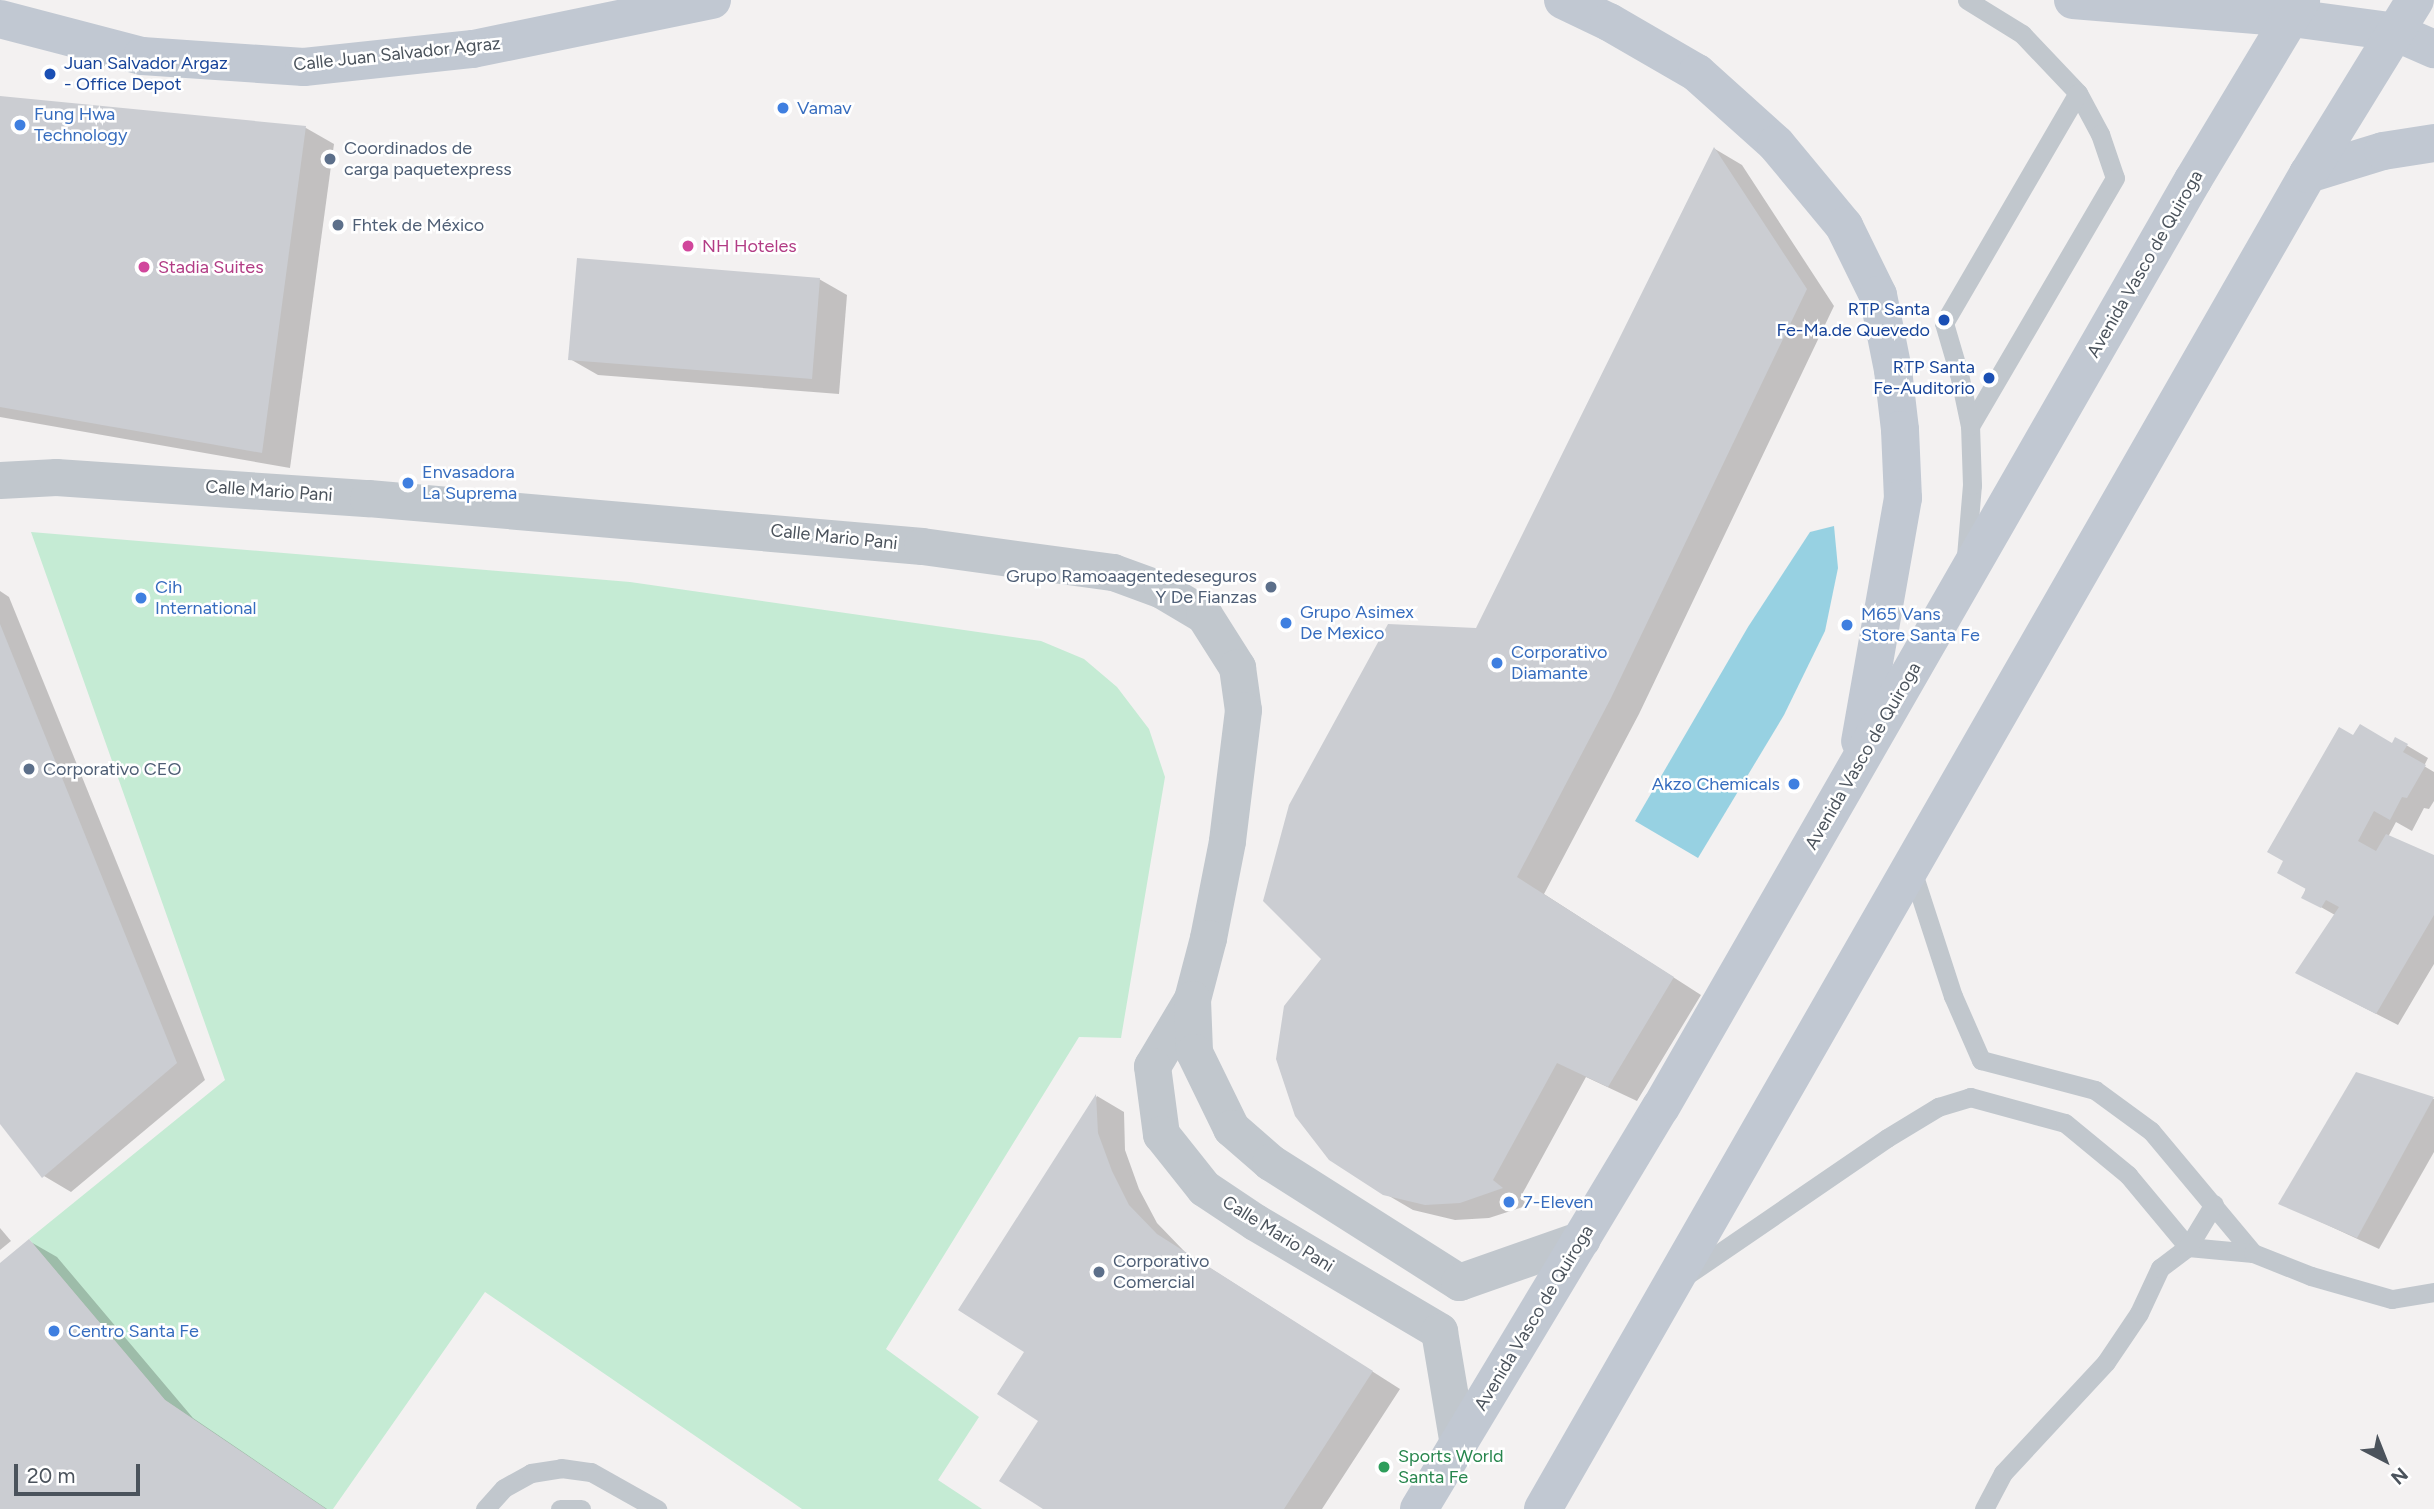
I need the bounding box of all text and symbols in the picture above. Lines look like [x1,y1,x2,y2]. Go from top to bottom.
street label: Calle Juan Salvador Agraz [292,32,502,76]
place label: Juan Salvador Argaz - Office Depot [64,53,228,96]
marker: Juan Salvador Argaz - Office Depot [42,66,58,82]
place label: Vamav [797,97,852,119]
marker: Vamav [775,100,791,116]
place label: Fung Hwa Technology [34,104,127,146]
marker: Fung Hwa Technology [12,117,28,133]
place label: Coordinados de carga paquetexpress [344,138,512,180]
marker: Coordinados de carga paquetexpress [322,151,338,167]
street label: Avenida Vasco de Quiroga [2082,167,2208,361]
place label: Fhtek de México [352,214,484,236]
marker: Fhtek de México [330,217,346,233]
place label: NH Hoteles [702,235,797,257]
marker: NH Hoteles [680,238,696,254]
place label: Stadia Suites [158,256,264,278]
marker: Stadia Suites [136,259,152,275]
place label: RTP Santa Fe-Ma.de Quevedo [1776,299,1930,342]
marker: RTP Santa Fe-Ma.de Quevedo [1936,312,1952,328]
place label: RTP Santa Fe-Auditorio [1873,357,1975,400]
marker: RTP Santa Fe-Auditorio [1981,370,1997,386]
place label: Envasadora La Suprema [422,462,517,504]
marker: Envasadora La Suprema [400,475,416,491]
street label: Calle Mario Pani [205,476,333,506]
street label: Calle Mario Pani [769,520,899,554]
place label: Grupo Ramoaagentedeseguros Y De Fianzas [1006,566,1257,608]
place label: Cih International [155,577,256,620]
marker: Grupo Ramoaagentedeseguros Y De Fianzas [1263,579,1279,595]
marker: Cih International [133,590,149,606]
place label: Grupo Asimex De Mexico [1300,602,1414,644]
place label: M65 Vans Store Santa Fe [1861,604,1980,646]
marker: Grupo Asimex De Mexico [1278,615,1294,631]
marker: M65 Vans Store Santa Fe [1839,617,1855,633]
place label: Corporativo Diamante [1511,642,1607,684]
marker: Corporativo Diamante [1489,655,1505,671]
street label: Avenida Vasco de Quiroga [1800,659,1926,853]
place label: Corporativo CEO [43,758,181,780]
marker: Corporativo CEO [21,761,37,777]
place label: Akzo Chemicals [1652,773,1780,795]
marker: Akzo Chemicals [1786,776,1802,792]
street label: Calle Mario Pani [1218,1191,1338,1277]
place label: 7-Eleven [1523,1191,1593,1213]
marker: 7-Eleven [1501,1194,1517,1210]
street label: Avenida Vasco de Quiroga [1470,1221,1598,1415]
place label: Corporativo Comercial [1113,1251,1209,1294]
marker: Corporativo Comercial [1091,1264,1107,1280]
place label: Centro Santa Fe [68,1320,199,1342]
marker: Centro Santa Fe [46,1323,62,1339]
north arrow [2350,1425,2420,1495]
place label: Sports World Santa Fe [1398,1446,1503,1488]
scale bar [18,1450,144,1494]
marker: Sports World Santa Fe [1376,1459,1392,1475]
text: 20 m [27,1463,75,1488]
text: N [2386,1463,2413,1489]

